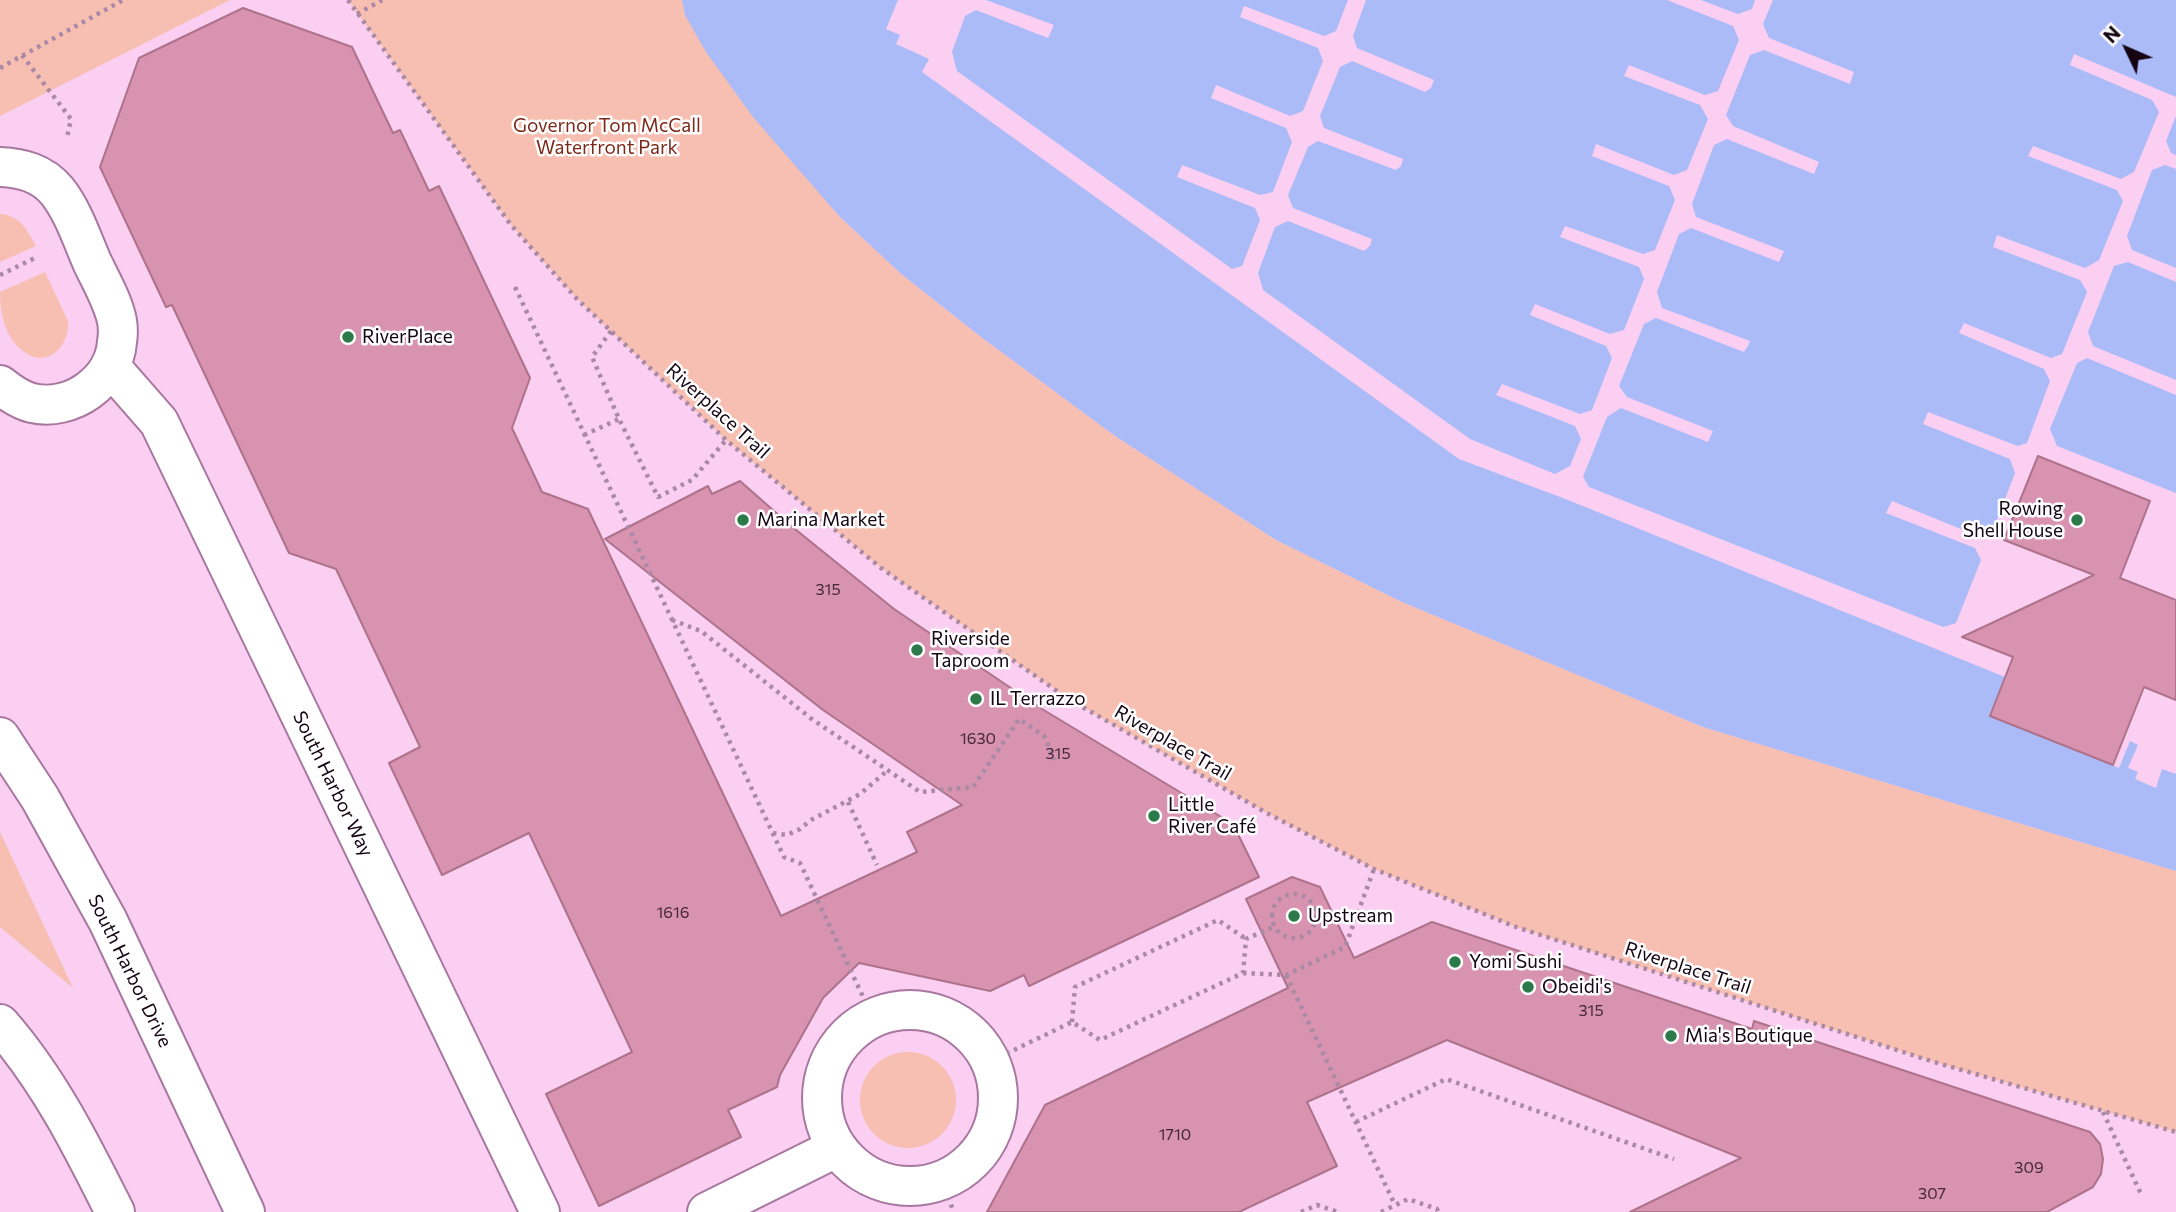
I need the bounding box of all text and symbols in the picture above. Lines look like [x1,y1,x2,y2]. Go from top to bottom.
north arrow [2092,14,2162,84]
text: N [2098,21,2125,47]
park label: Governor Tom McCall Waterfront Park [513,115,701,159]
place label: RiverPlace [362,326,453,348]
marker: RiverPlace [340,329,356,345]
street label: Riverplace Trail [662,359,774,463]
place label: Rowing Shell House [1963,498,2063,542]
place label: Marina Market [757,509,885,531]
marker: Marina Market [735,512,751,528]
marker: Rowing Shell House [2069,512,2085,528]
house number: 315 [815,580,841,600]
place label: Riverside Taproom [931,628,1010,672]
marker: Riverside Taproom [909,642,925,658]
place label: IL Terrazzo [990,688,1086,710]
marker: IL Terrazzo [968,691,984,707]
street label: Riverplace Trail [1110,700,1236,786]
street label: South Harbor Way [288,708,378,860]
house number: 1630 [960,729,996,749]
house number: 315 [1045,744,1071,764]
place label: Little River Café [1168,794,1256,838]
marker: Little River Café [1146,808,1162,824]
street label: South Harbor Drive [83,891,177,1051]
house number: 1616 [656,903,690,923]
place label: Upstream [1308,905,1393,927]
marker: Upstream [1286,908,1302,924]
street label: Riverplace Trail [1622,937,1754,999]
place label: Yomi Sushi [1469,951,1562,973]
marker: Yomi Sushi [1447,954,1463,970]
place label: Obeidi's [1542,976,1612,998]
marker: Obeidi's [1520,979,1536,995]
house number: 315 [1578,1001,1604,1021]
place label: Mia's Boutique [1685,1025,1813,1047]
marker: Mia's Boutique [1663,1028,1679,1044]
house number: 1710 [1159,1125,1191,1145]
house number: 309 [2014,1158,2044,1178]
house number: 307 [1918,1184,1946,1204]

